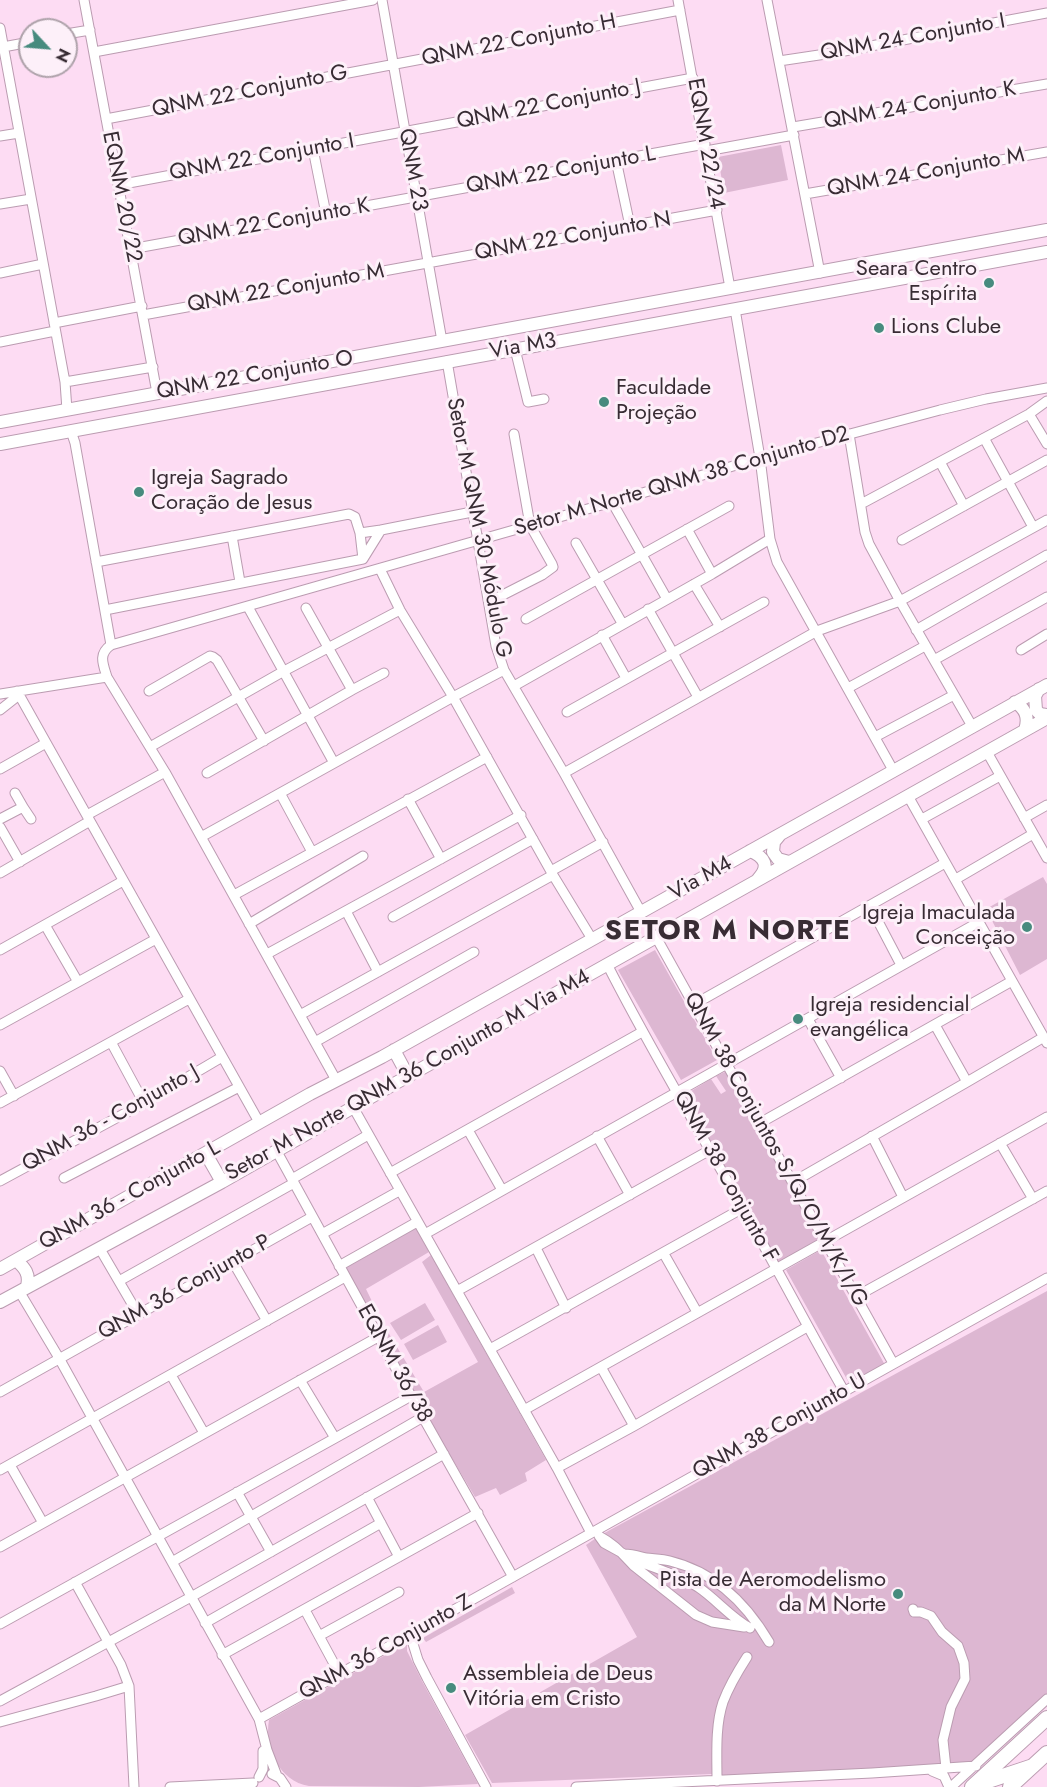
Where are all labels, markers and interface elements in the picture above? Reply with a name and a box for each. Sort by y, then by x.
street label: QNM 22 Conjunto H [420,9,618,73]
street label: QNM 24 Conjunto I [818,9,1008,67]
north arrow [18,18,78,78]
text: N [50,44,76,66]
street label: QNM 22 Conjunto G [150,60,350,124]
street label: QNM 22 Conjunto J [455,74,643,136]
street label: EQNM 22/24 [680,76,730,212]
street label: QNM 24 Conjunto K [822,76,1018,136]
street label: QNM 23 [392,127,432,213]
street label: EQNM 20/22 [95,129,147,265]
street label: QNM 22 Conjunto I [168,129,356,187]
street label: QNM 22 Conjunto L [464,141,658,201]
street label: QNM 24 Conjunto M [825,143,1027,203]
street label: QNM 22 Conjunto K [176,193,372,253]
street label: QNM 22 Conjunto N [473,207,673,267]
place label: Seara Centro Espírita [856,257,977,308]
street label: QNM 22 Conjunto M [186,259,386,319]
marker: Seara Centro Espírita [982,276,996,290]
place label: Lions Clube [891,315,1001,341]
marker: Lions Clube [872,321,886,335]
street label: Via M3 [488,328,558,366]
street label: QNM 22 Conjunto O [155,346,355,406]
place label: Faculdade Projeção [616,376,711,428]
marker: Faculdade Projeção [597,395,611,409]
street label: Setor M QNM 30 Módulo G [440,396,516,660]
street label: Setor M Norte QNM 38 Conjunto D2 [512,421,852,543]
place label: Igreja Sagrado Coração de Jesus [151,466,312,518]
marker: Igreja Sagrado Coração de Jesus [132,485,146,499]
street label: Via M4 [665,851,737,907]
place label: Igreja Imaculada Conceição [862,901,1015,952]
district label: SETOR M NORTE [605,915,851,949]
marker: Igreja Imaculada Conceição [1020,920,1034,934]
street label: Setor M Norte QNM 36 Conjunto M Via M4 [221,964,595,1188]
street label: QNM 38 Conjuntos S/Q/O/M/K/I/G [677,988,873,1312]
place label: Igreja residencial evangélica [810,993,970,1044]
marker: Igreja residencial evangélica [791,1012,805,1026]
street label: QNM 36 - Conjunto J [18,1060,204,1178]
street label: QNM 38 Conjunto F [667,1087,783,1267]
street label: QNM 36 - Conjunto L [35,1135,225,1257]
street label: QNM 36 Conjunto P [94,1230,276,1346]
street label: EQNM 36/38 [351,1300,437,1428]
street label: QNM 38 Conjunto U [689,1368,871,1486]
place label: Pista de Aeromodelismo da M Norte [659,1568,886,1620]
marker: Pista de Aeromodelismo da M Norte [891,1587,905,1601]
street label: QNM 36 Conjunto Z [295,1590,477,1706]
place label: Assembleia de Deus Vitória em Cristo [463,1662,653,1714]
marker: Assembleia de Deus Vitória em Cristo [444,1681,458,1695]

